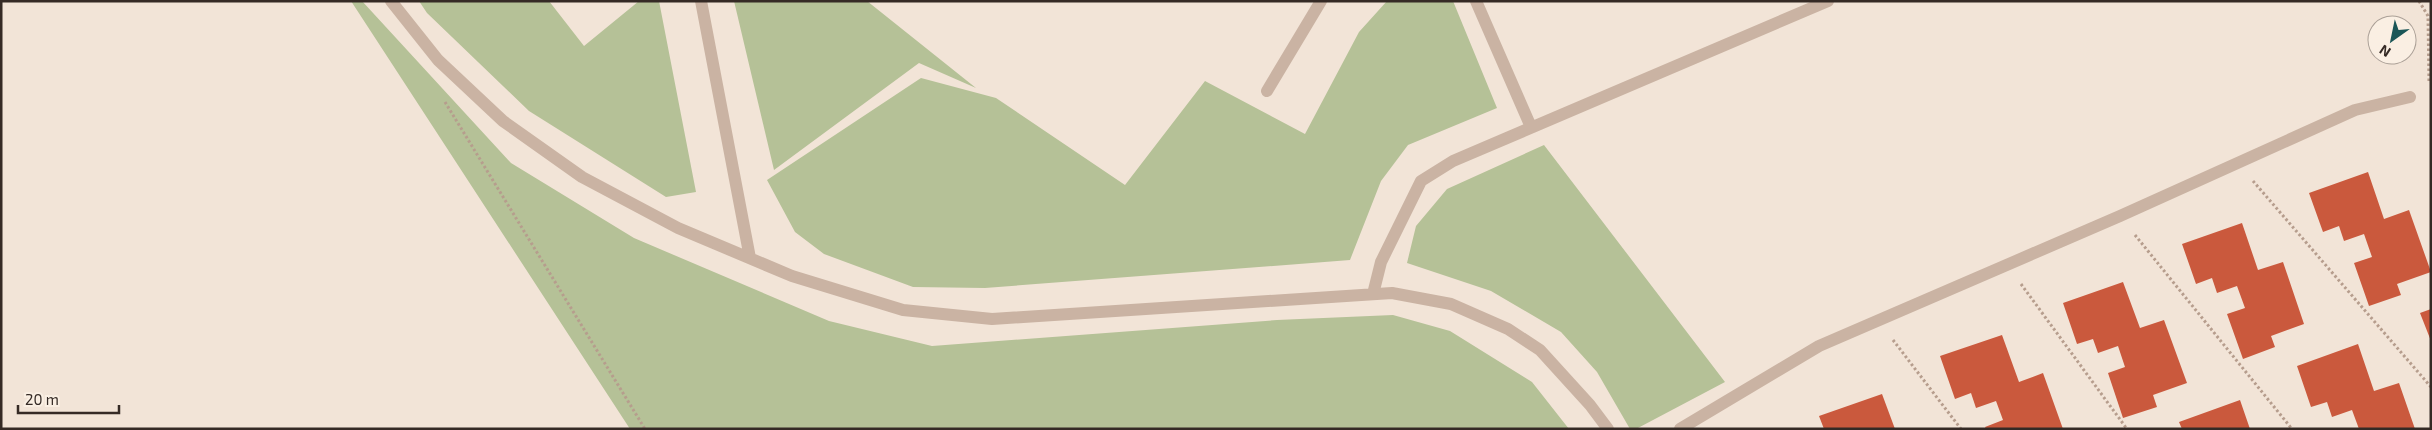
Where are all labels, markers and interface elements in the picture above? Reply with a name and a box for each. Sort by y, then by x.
north arrow [2367,15,2417,65]
text: N [2376,41,2394,61]
scale bar [18,382,119,414]
text: 20 m [25,390,59,408]

